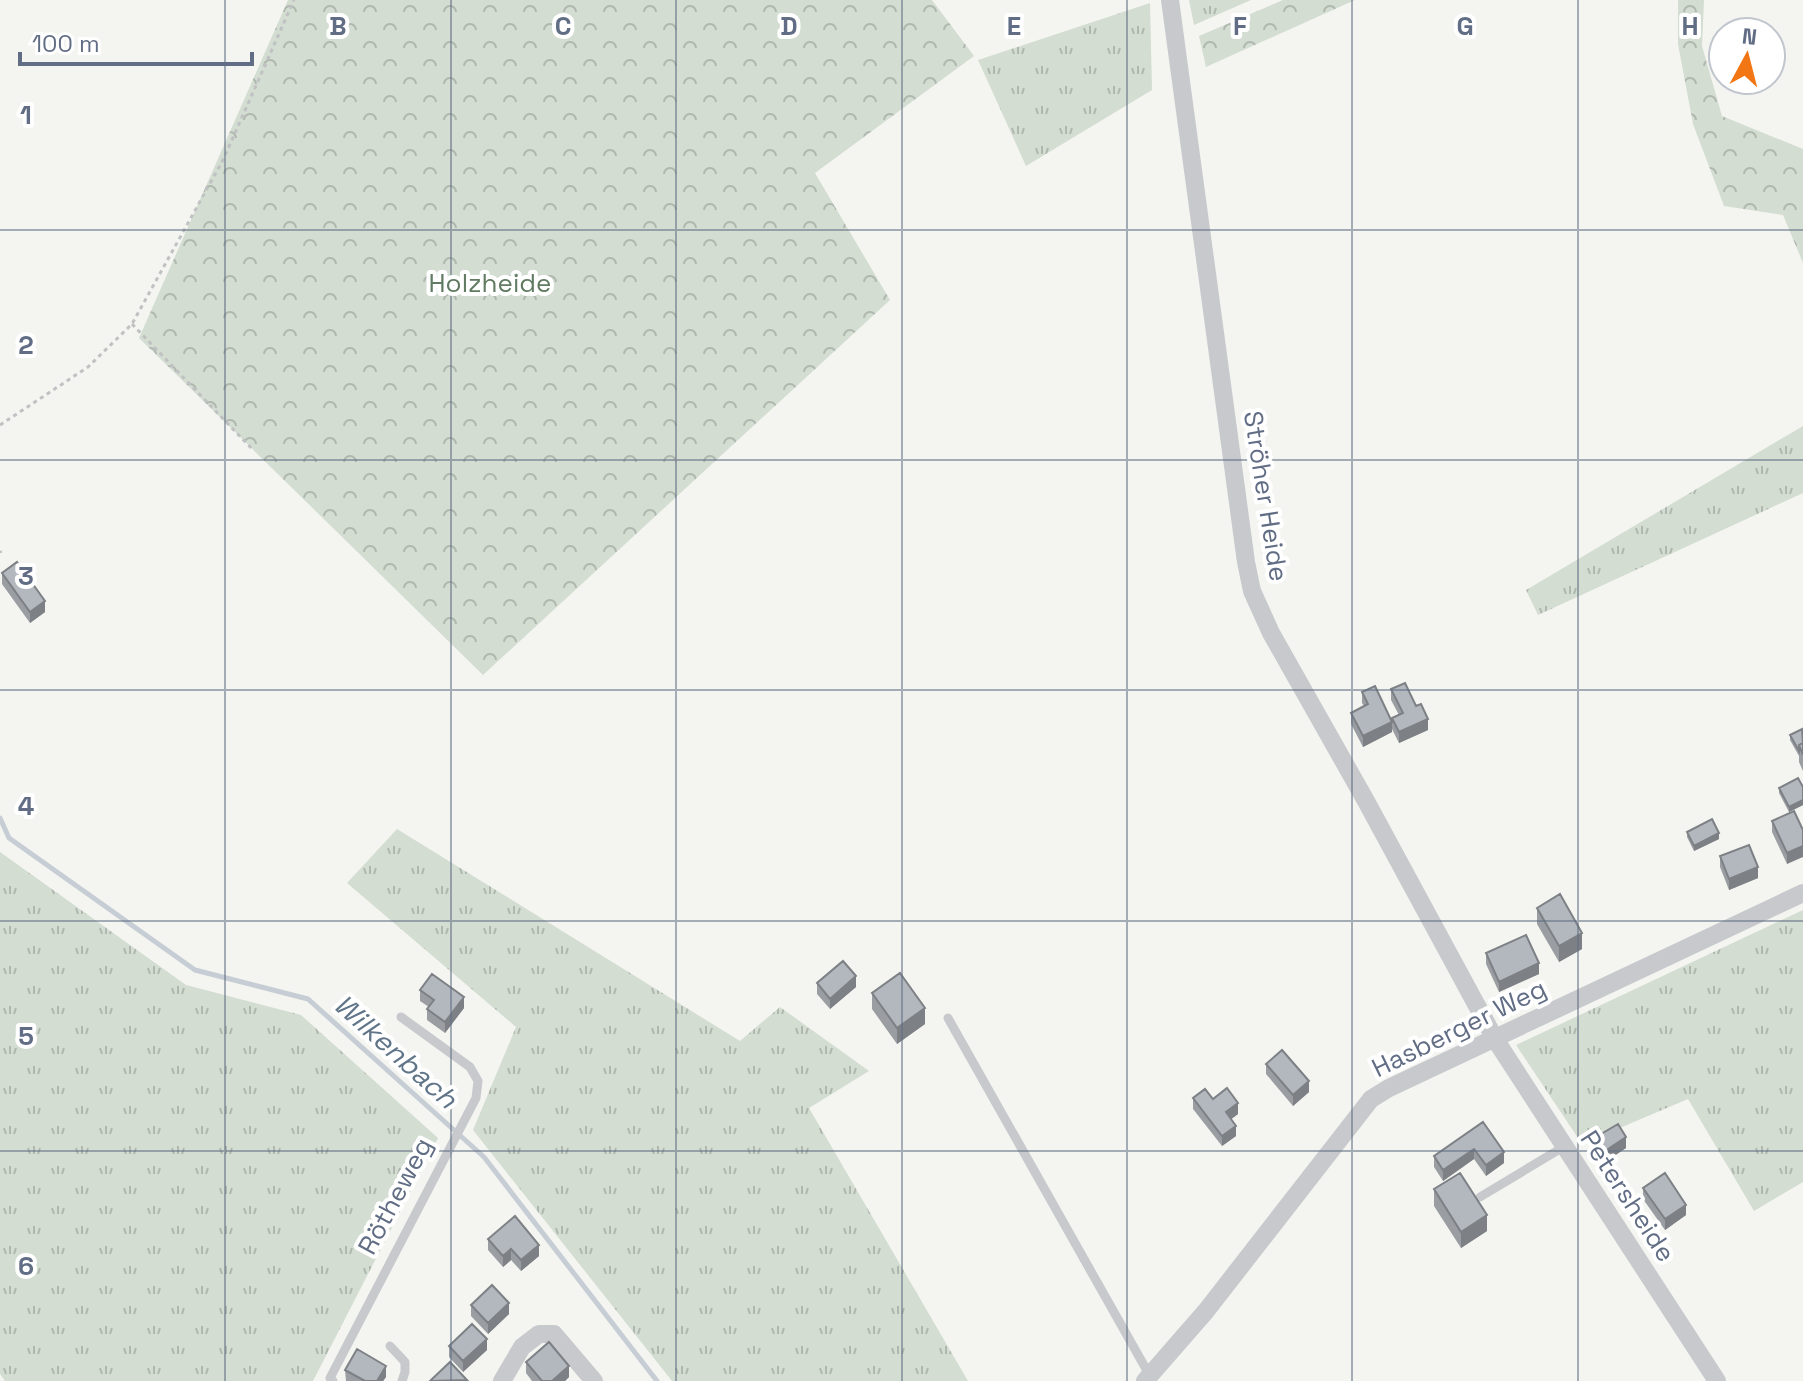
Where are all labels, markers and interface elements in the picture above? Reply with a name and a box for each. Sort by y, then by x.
text: B [329,9,347,43]
text: C [555,9,571,43]
text: D [780,9,798,43]
text: E [1007,9,1021,43]
text: F [1233,9,1247,43]
text: G [1456,9,1474,43]
text: H [1681,9,1699,43]
scale bar [20,16,252,66]
north arrow [1707,16,1787,96]
text: N [1740,21,1758,51]
text: 100 m [32,28,100,59]
text: 1 [20,98,32,132]
park label: Holzheide [429,266,551,300]
text: 2 [18,328,34,362]
street label: Ströher Heide [1236,408,1296,584]
text: 3 [18,559,34,593]
text: 4 [18,789,34,823]
street label: Hasberger Weg [1366,971,1552,1085]
water label: Wilkenbach [327,986,466,1116]
text: 5 [18,1019,34,1053]
street label: Petersheide [1573,1124,1683,1268]
street label: Rötheweg [350,1132,440,1260]
text: 6 [18,1249,34,1283]

